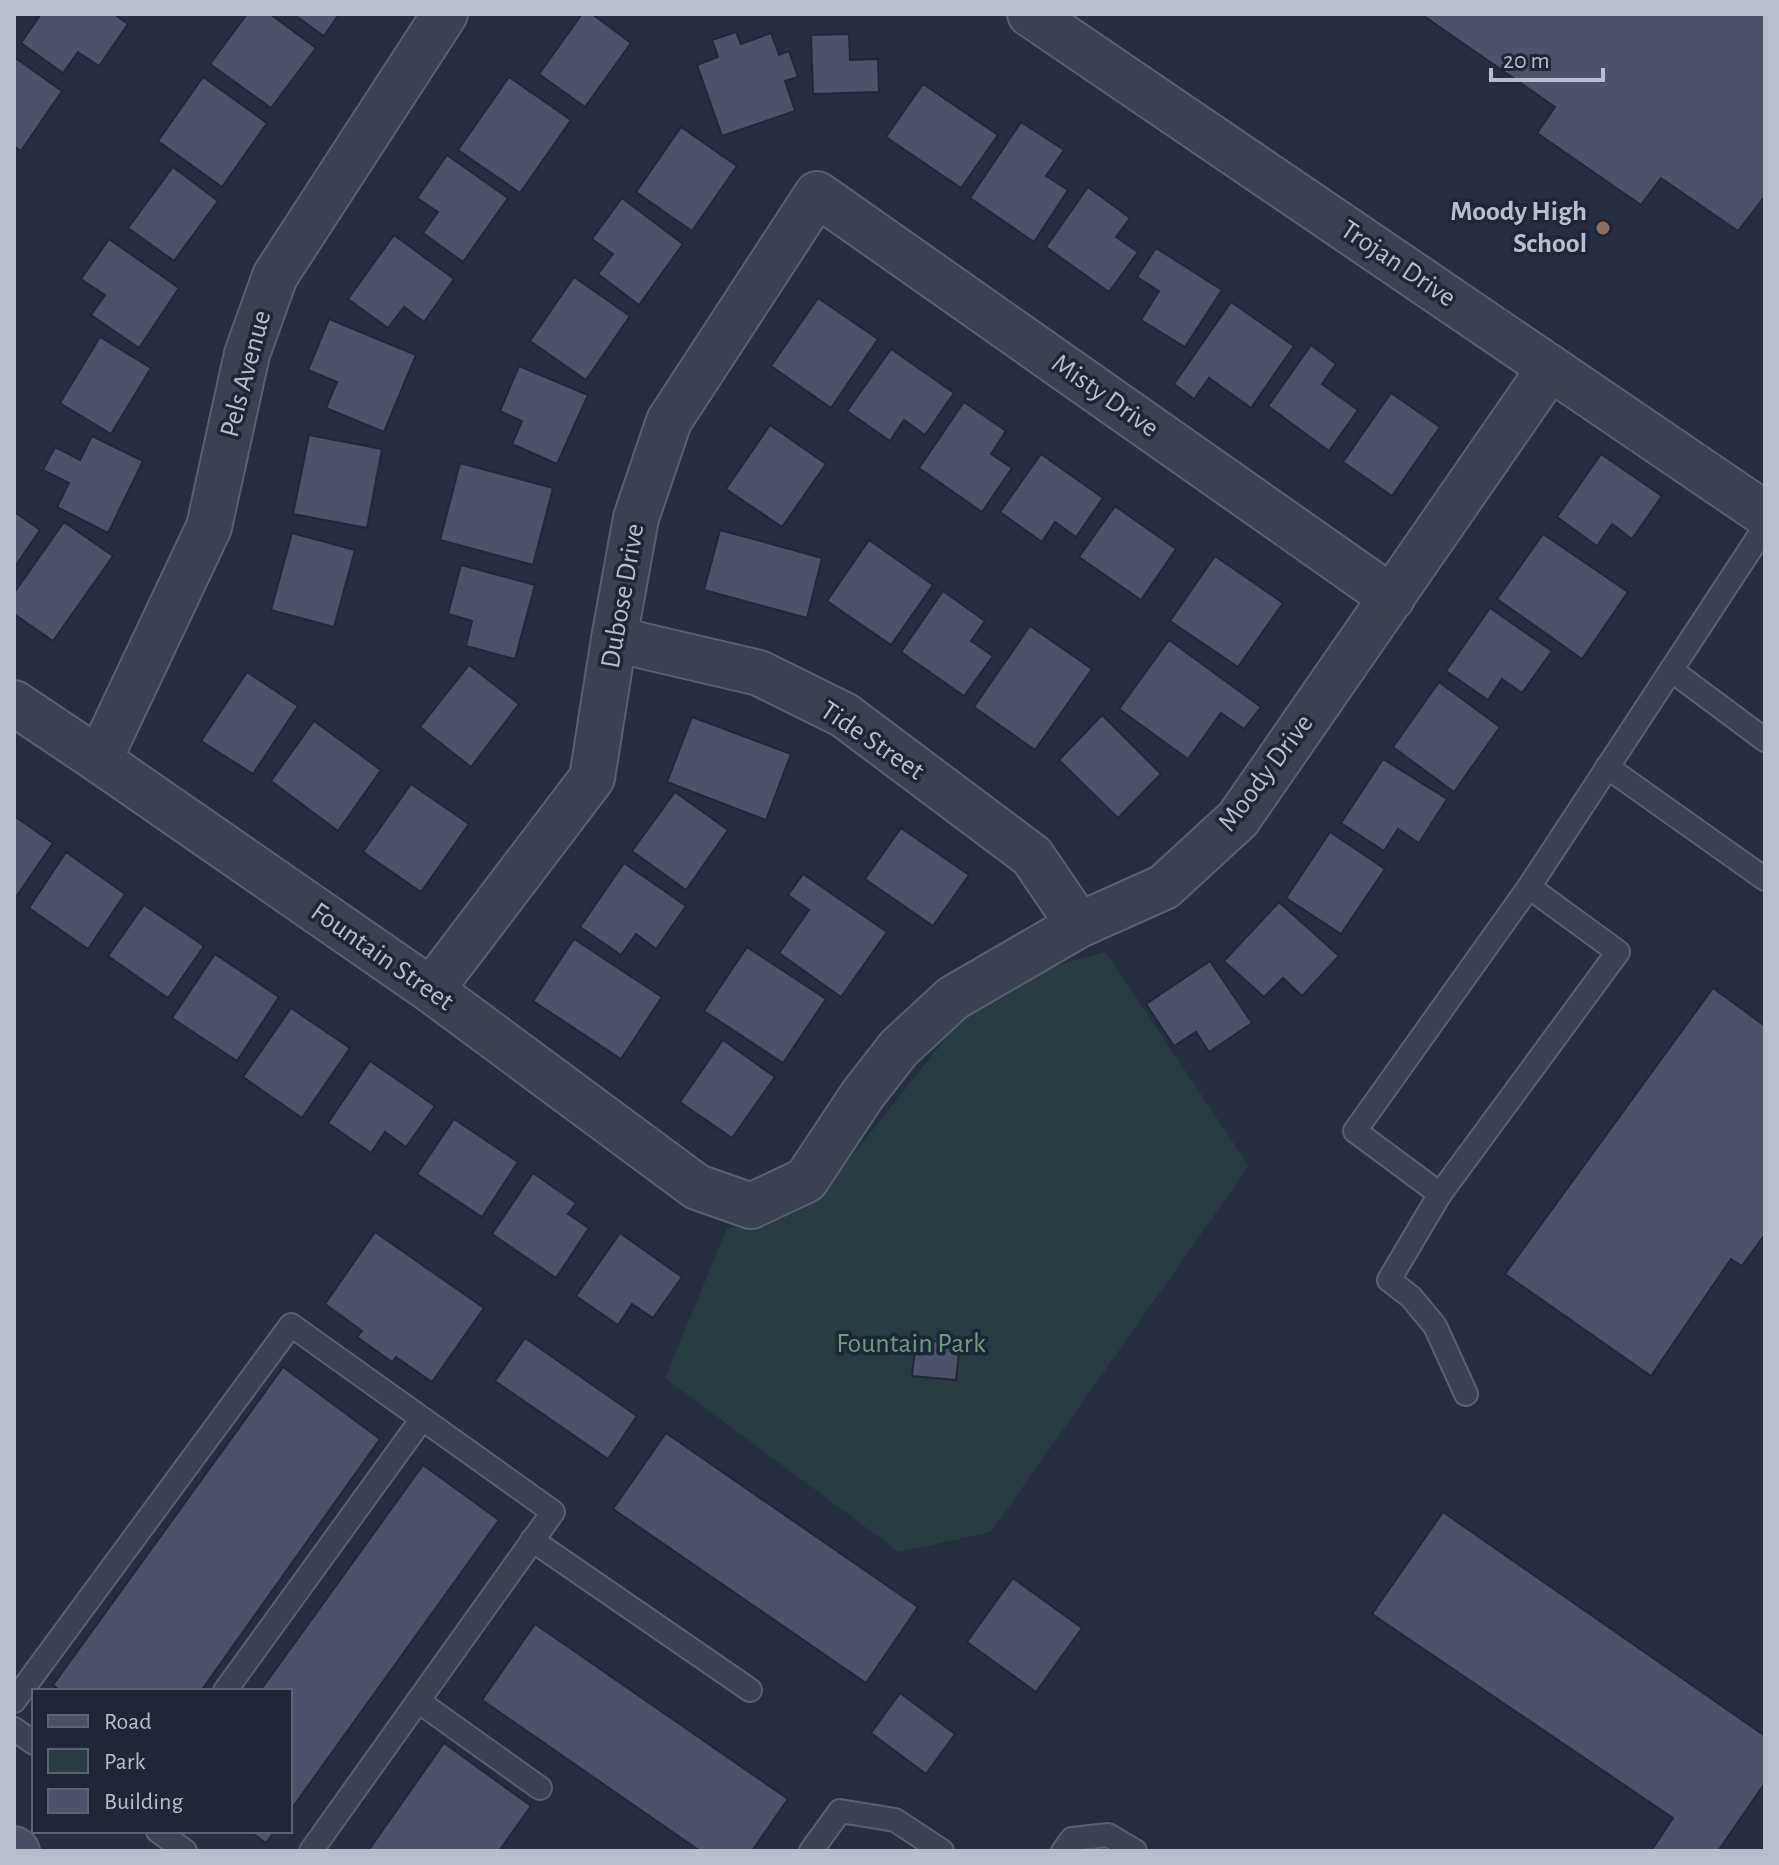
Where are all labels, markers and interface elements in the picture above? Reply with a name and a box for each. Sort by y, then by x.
scale bar [1491,32,1603,82]
text: 20 m [1503,49,1550,73]
place label: Moody High School [1450,198,1587,258]
street label: Trojan Drive [1335,215,1461,313]
marker: Moody High School [1594,219,1612,237]
street label: Pels Avenue [216,308,276,440]
street label: Misty Drive [1047,349,1163,443]
street label: Dubose Drive [596,521,650,671]
street label: Tide Street [815,696,929,786]
street label: Moody Drive [1213,709,1319,837]
street label: Fountain Street [306,898,458,1016]
park label: Fountain Park [836,1330,986,1358]
legend [32,1689,292,1833]
text: Road [104,1710,152,1734]
text: Park [104,1750,145,1774]
text: Building [104,1790,183,1814]

